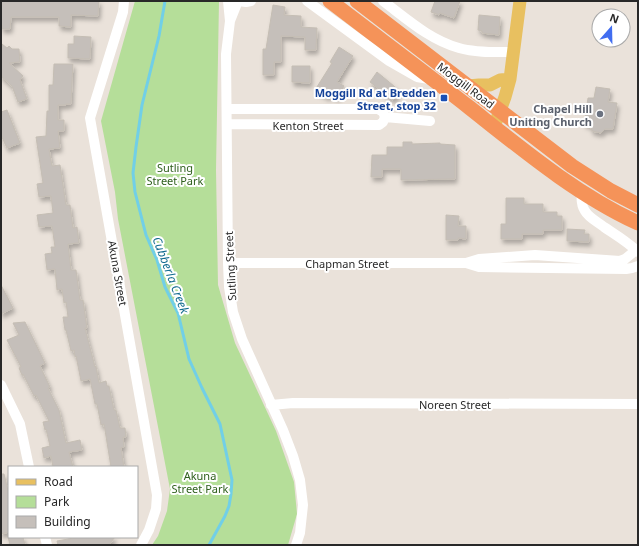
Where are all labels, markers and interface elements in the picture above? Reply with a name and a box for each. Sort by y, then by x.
north arrow [591,8,631,48]
text: N [608,10,621,27]
street label: Moggill Road [434,59,498,111]
place label: Moggill Rd at Bredden Street, stop 32 [315,85,436,113]
marker: Moggill Rd at Bredden Street, stop 32 [439,93,449,103]
place label: Chapel Hill Uniting Church [509,101,592,129]
marker: Chapel Hill Uniting Church [595,109,605,119]
street label: Kenton Street [273,118,343,133]
park label: Sutling Street Park [147,160,204,188]
street label: Sutling Street [221,231,239,301]
water label: Cubberla Creek [149,234,194,317]
street label: Akuna Street [105,239,131,307]
street label: Chapman Street [305,256,389,271]
street label: Noreen Street [419,397,491,412]
legend [8,466,138,538]
park label: Akuna Street Park [172,468,229,496]
text: Road [44,473,73,490]
text: Park [44,493,70,510]
text: Building [44,513,91,530]

